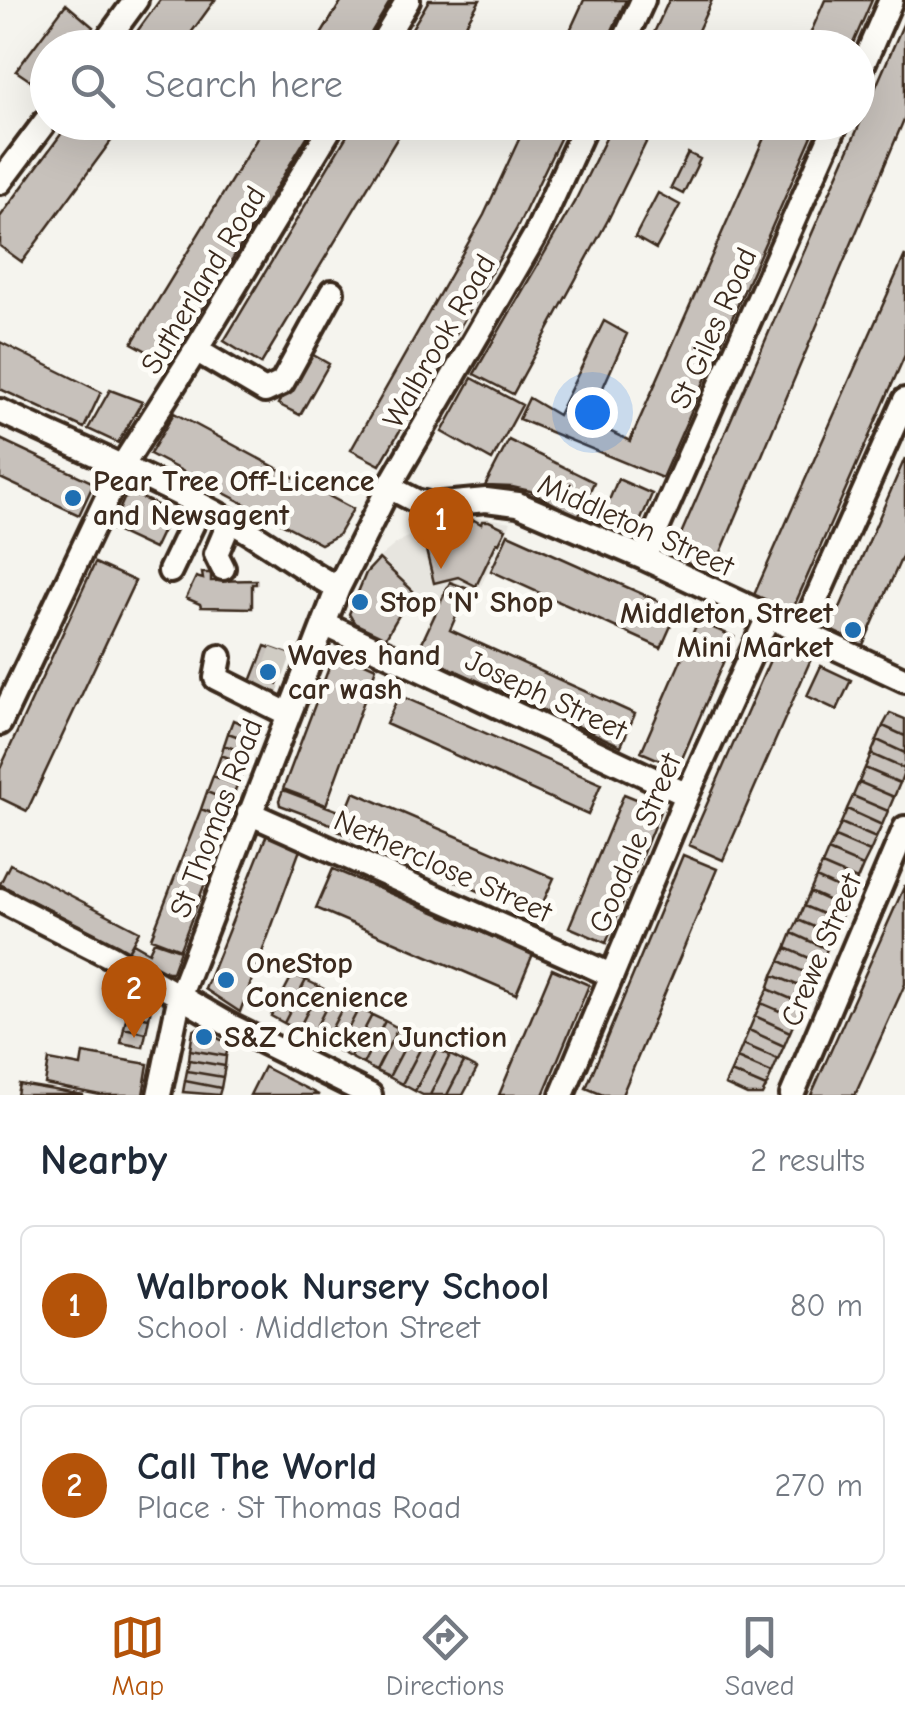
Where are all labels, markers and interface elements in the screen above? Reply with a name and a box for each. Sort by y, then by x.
search box [30,30,875,140]
icon: search [65,58,120,113]
text: Search here [145,63,343,107]
street label: Sutherland Road [134,180,273,380]
street label: St Giles Road [662,242,764,414]
street label: Walbrook Road [376,248,503,434]
your location [567,387,618,438]
place label: Pear Tree Off-Licence and Newsagent [93,464,375,533]
street label: Middleton Street [532,467,740,585]
pin: 1 [408,486,474,569]
marker: Pear Tree Off-Licence and Newsagent [62,487,84,509]
place label: Stop 'N' Shop [380,585,553,620]
marker: Stop 'N' Shop [349,591,371,613]
place label: Middleton Street Mini Market [620,596,834,665]
marker: Middleton Street Mini Market [842,619,864,641]
place label: Waves hand car wash [288,638,441,707]
street label: Joseph Street [460,643,633,749]
marker: Waves hand car wash [257,661,279,683]
street label: St Thomas Road [162,714,270,923]
street label: Goodale Street [582,747,690,938]
street label: Netherclose Street [328,803,558,931]
street label: Crewe Street [774,867,870,1032]
place label: OneStop Concenience [246,946,408,1015]
pin: 2 [102,956,166,1038]
marker: OneStop Concenience [215,969,237,991]
place label: S&Z Chicken Junction [224,1020,507,1055]
marker: S&Z Chicken Junction [193,1026,215,1048]
text: Nearby [40,1136,167,1185]
text: 2 results [750,1142,865,1179]
text: Walbrook Nursery School [137,1265,549,1309]
text: 1 [68,1287,81,1324]
text: 80 m [790,1287,863,1324]
text: School · Middleton Street [137,1309,480,1346]
text: Call The World [137,1445,377,1489]
text: 2 [67,1467,82,1504]
text: 270 m [775,1467,863,1504]
text: Place · St Thomas Road [137,1489,461,1526]
tab: Map [110,1610,165,1702]
tab: Directions [386,1610,504,1702]
tab: Saved [725,1610,795,1702]

